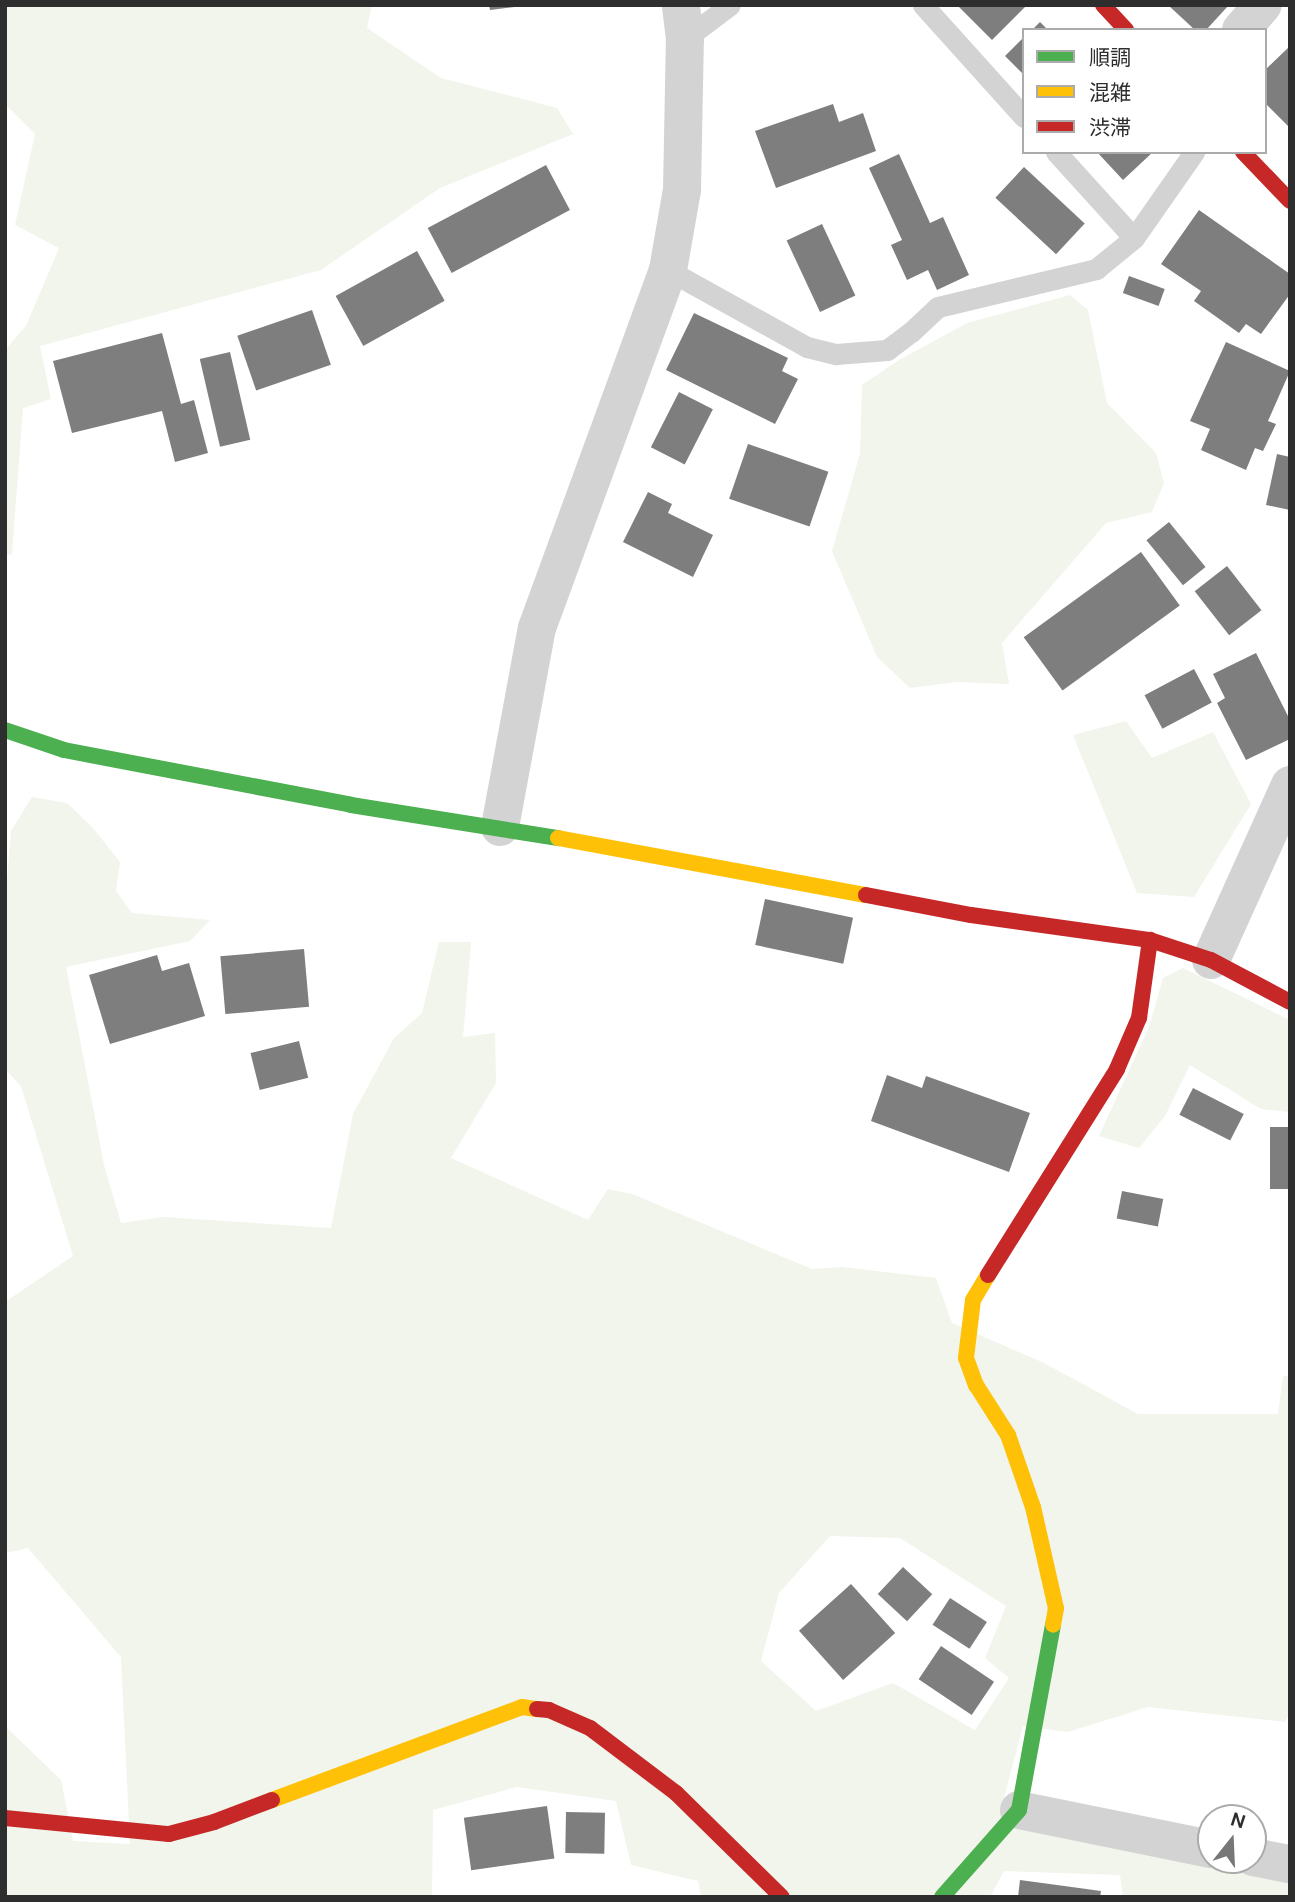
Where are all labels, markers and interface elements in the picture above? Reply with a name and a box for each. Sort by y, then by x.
legend [1022,28,1267,154]
text: 順調 [1089,44,1131,72]
text: 混雑 [1089,79,1131,107]
text: 渋滞 [1089,114,1131,142]
north arrow [1197,1804,1267,1874]
text: N [1228,1806,1248,1834]

